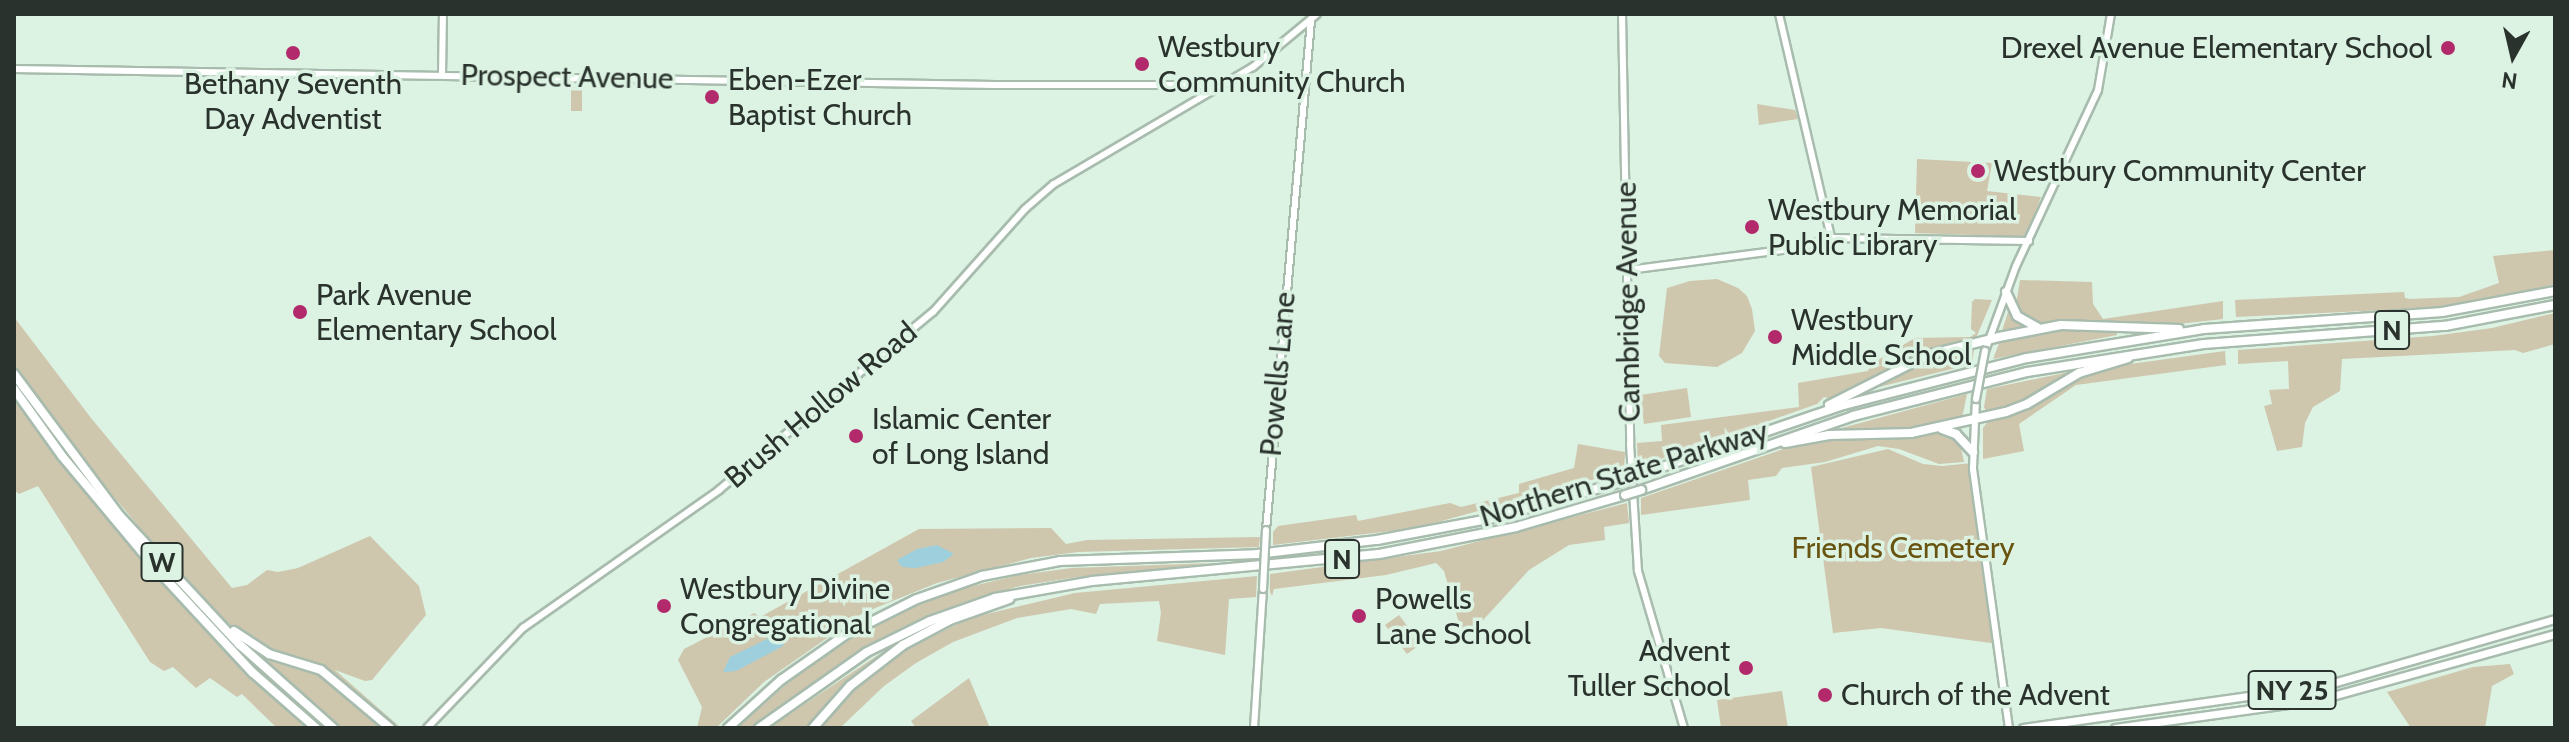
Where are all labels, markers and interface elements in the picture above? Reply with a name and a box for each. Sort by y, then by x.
north arrow [2473,16,2553,96]
place label: Westbury Community Church [1158,29,1405,100]
place label: Drexel Avenue Elementary School [2001,30,2432,66]
marker: Drexel Avenue Elementary School [2439,39,2457,57]
marker: Bethany Seventh Day Adventist [284,44,302,62]
marker: Westbury Community Church [1133,55,1151,73]
street label: Prospect Avenue [460,57,674,97]
place label: Eben-Ezer Baptist Church [728,62,912,132]
place label: Bethany Seventh Day Adventist [184,66,402,136]
text: N [2500,66,2519,95]
marker: Eben-Ezer Baptist Church [703,88,721,106]
place label: Westbury Community Center [1994,153,2366,189]
marker: Westbury Community Center [1969,162,1987,180]
street label: Cambridge Avenue [1608,181,1648,423]
place label: Westbury Memorial Public Library [1768,192,2016,262]
marker: Westbury Memorial Public Library [1743,218,1761,236]
place label: Park Avenue Elementary School [316,277,556,348]
street label: Powells Lane [1253,290,1303,458]
place label: Westbury Middle School [1791,302,1971,372]
marker: Park Avenue Elementary School [291,303,309,321]
road number: N [2374,306,2410,354]
street label: Brush Hollow Road [718,314,924,496]
marker: Westbury Middle School [1766,328,1784,346]
place label: Islamic Center of Long Island [872,401,1051,472]
street label: Northern State Parkway [1476,413,1772,535]
marker: Islamic Center of Long Island [847,427,865,445]
park label: Friends Cemetery [1791,530,2015,566]
road number: N [1324,535,1360,583]
road number: W [140,538,184,586]
place label: Westbury Divine Congregational [680,571,890,642]
place label: Powells Lane School [1375,581,1531,652]
marker: Westbury Divine Congregational [655,597,673,615]
marker: Powells Lane School [1350,607,1368,625]
place label: Advent Tuller School [1568,633,1730,704]
marker: Advent Tuller School [1737,659,1755,677]
road number: NY 25 [2246,666,2338,714]
place label: Church of the Advent [1841,677,2110,713]
marker: Church of the Advent [1816,686,1834,704]

